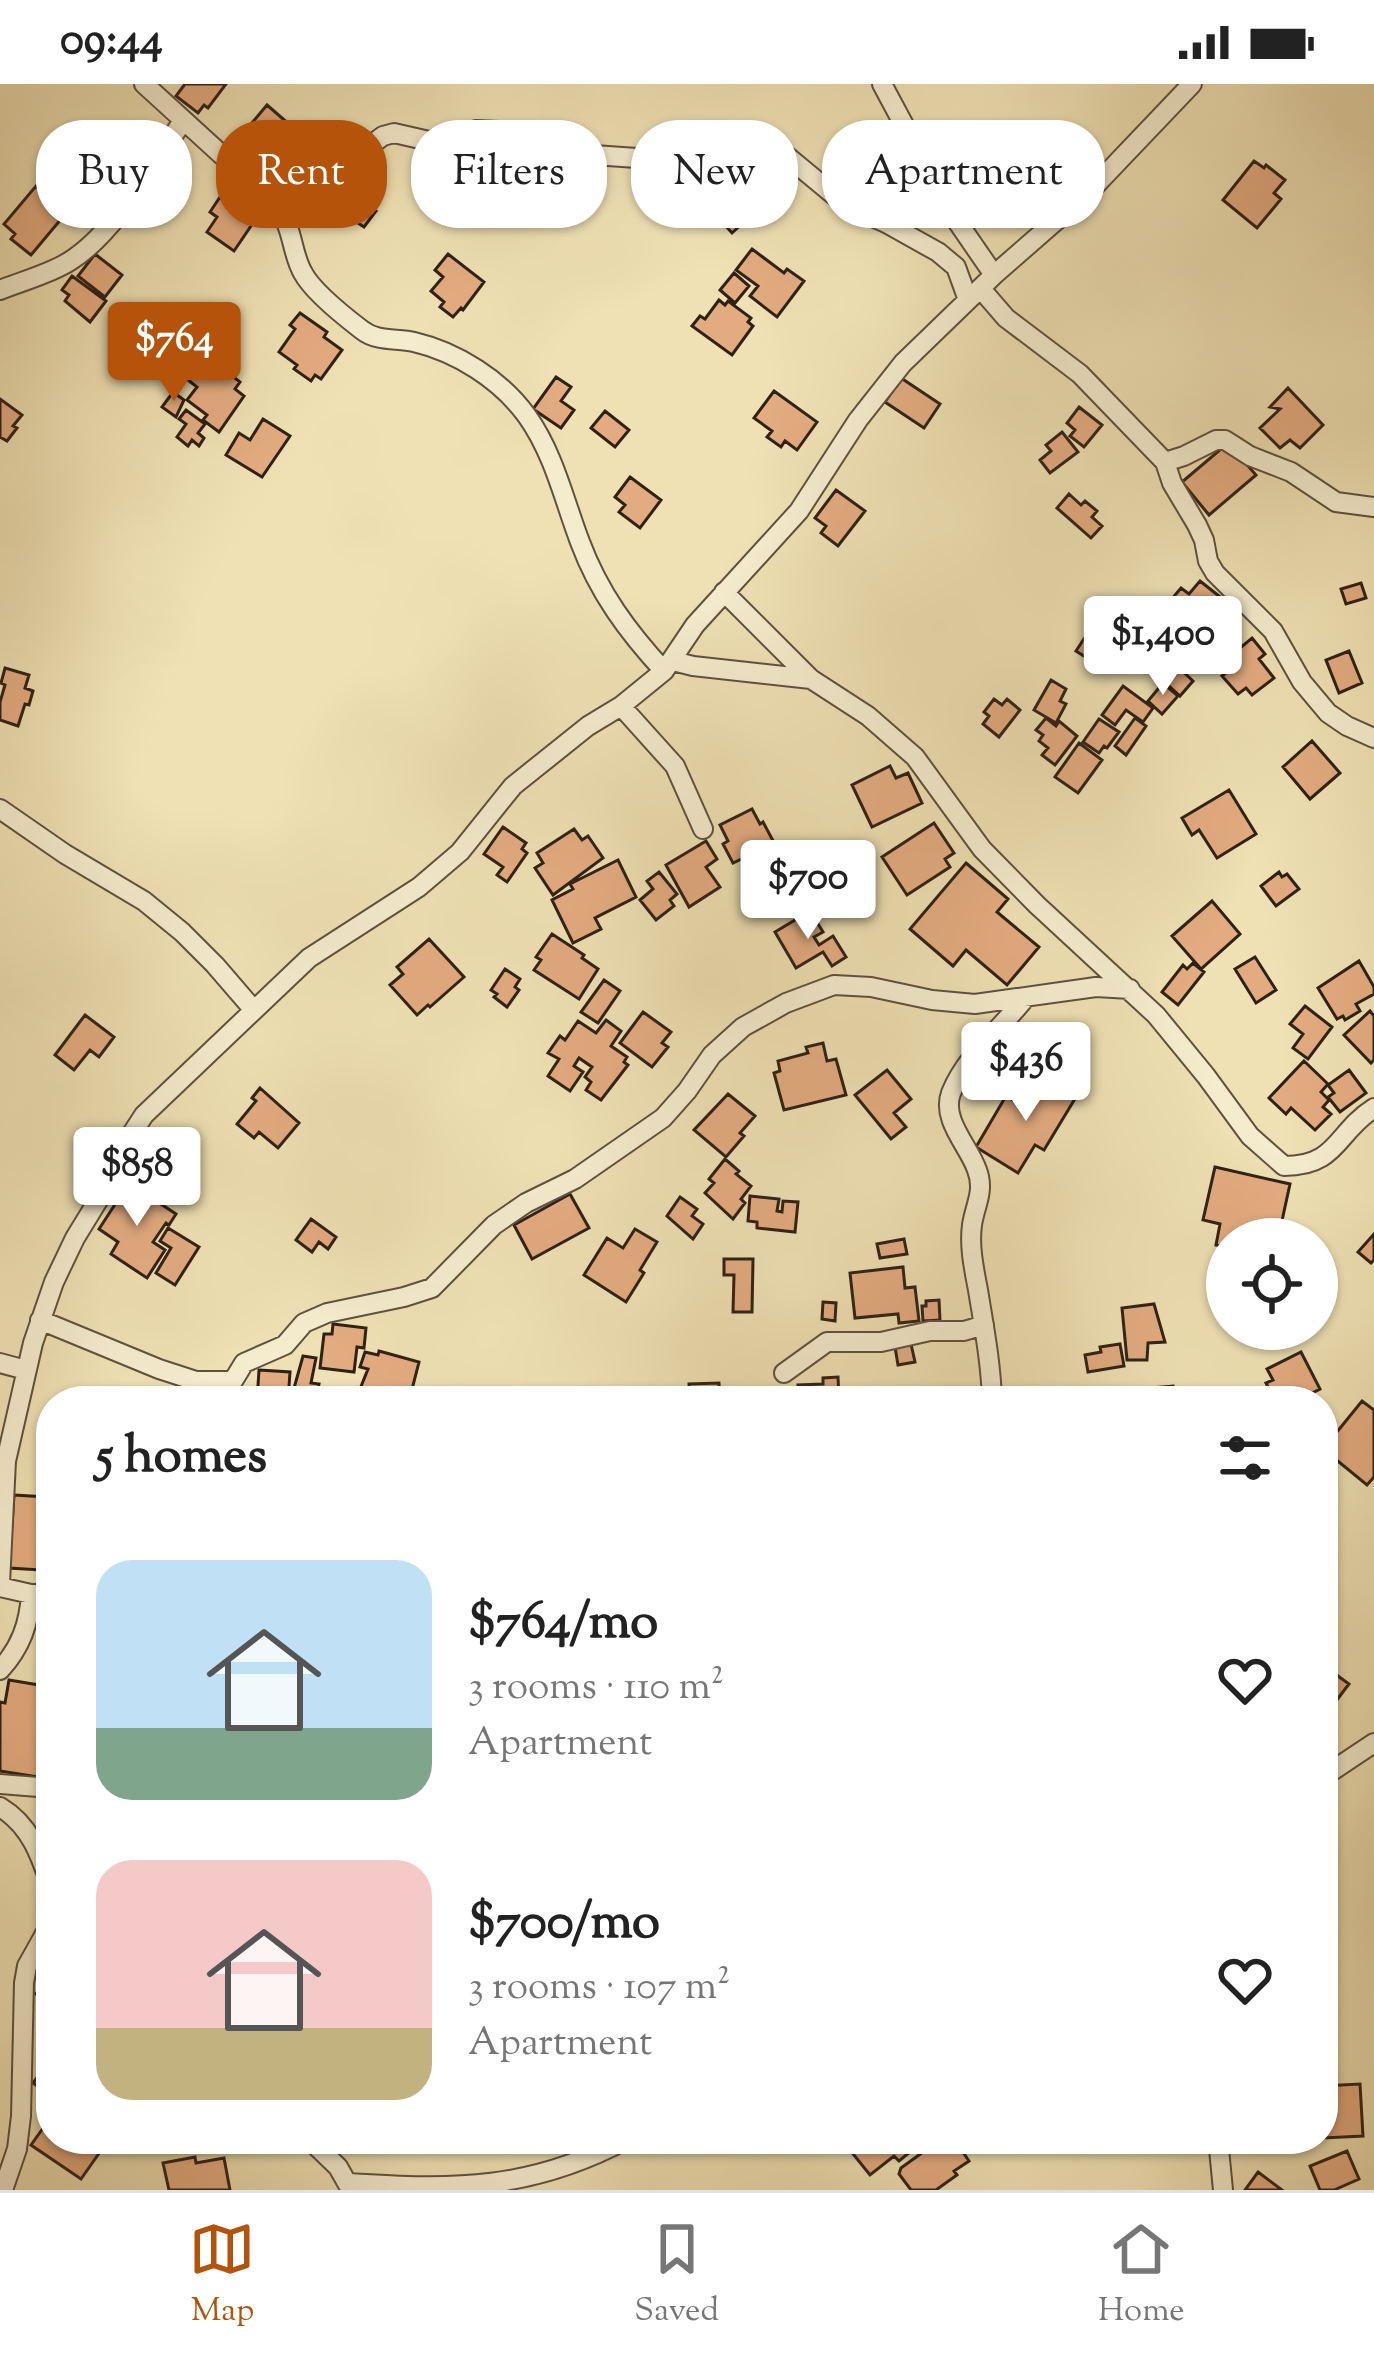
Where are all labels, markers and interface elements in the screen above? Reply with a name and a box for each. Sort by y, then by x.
text: 09:44 [60,10,163,75]
chip: Buy [36,120,192,228]
chip: Rent [216,120,387,228]
chip: Filters [411,120,607,228]
chip: New [631,120,798,228]
chip: Apartment [822,120,1105,228]
pin: $764 [103,302,245,404]
text: $764 [135,313,213,369]
pin: $1,400 [1065,596,1261,698]
text: $1,400 [1111,607,1215,663]
pin: $700 [737,840,879,942]
text: $700 [768,851,848,907]
pin: $436 [955,1022,1097,1124]
text: $436 [988,1033,1064,1089]
pin: $858 [66,1127,208,1229]
text: $858 [100,1138,174,1194]
map controls [1206,1218,1338,1350]
button: locate [1206,1218,1338,1350]
text: 5 homes [96,1422,267,1495]
icon: filters [1212,1425,1278,1491]
text: $764/mo [468,1588,658,1661]
icon: home [192,1608,336,1752]
icon: heart [1212,1647,1278,1713]
text: 3 rooms · 110 m² [468,1661,724,1717]
text: Apartment [468,1717,652,1773]
text: $700/mo [468,1888,660,1961]
icon: home [192,1908,336,2052]
icon: heart [1212,1947,1278,2013]
text: 3 rooms · 107 m² [468,1961,730,2017]
text: Apartment [468,2017,652,2073]
tab: Map [189,2216,255,2336]
tab: Saved [634,2216,719,2336]
tab: Home [1098,2216,1185,2336]

